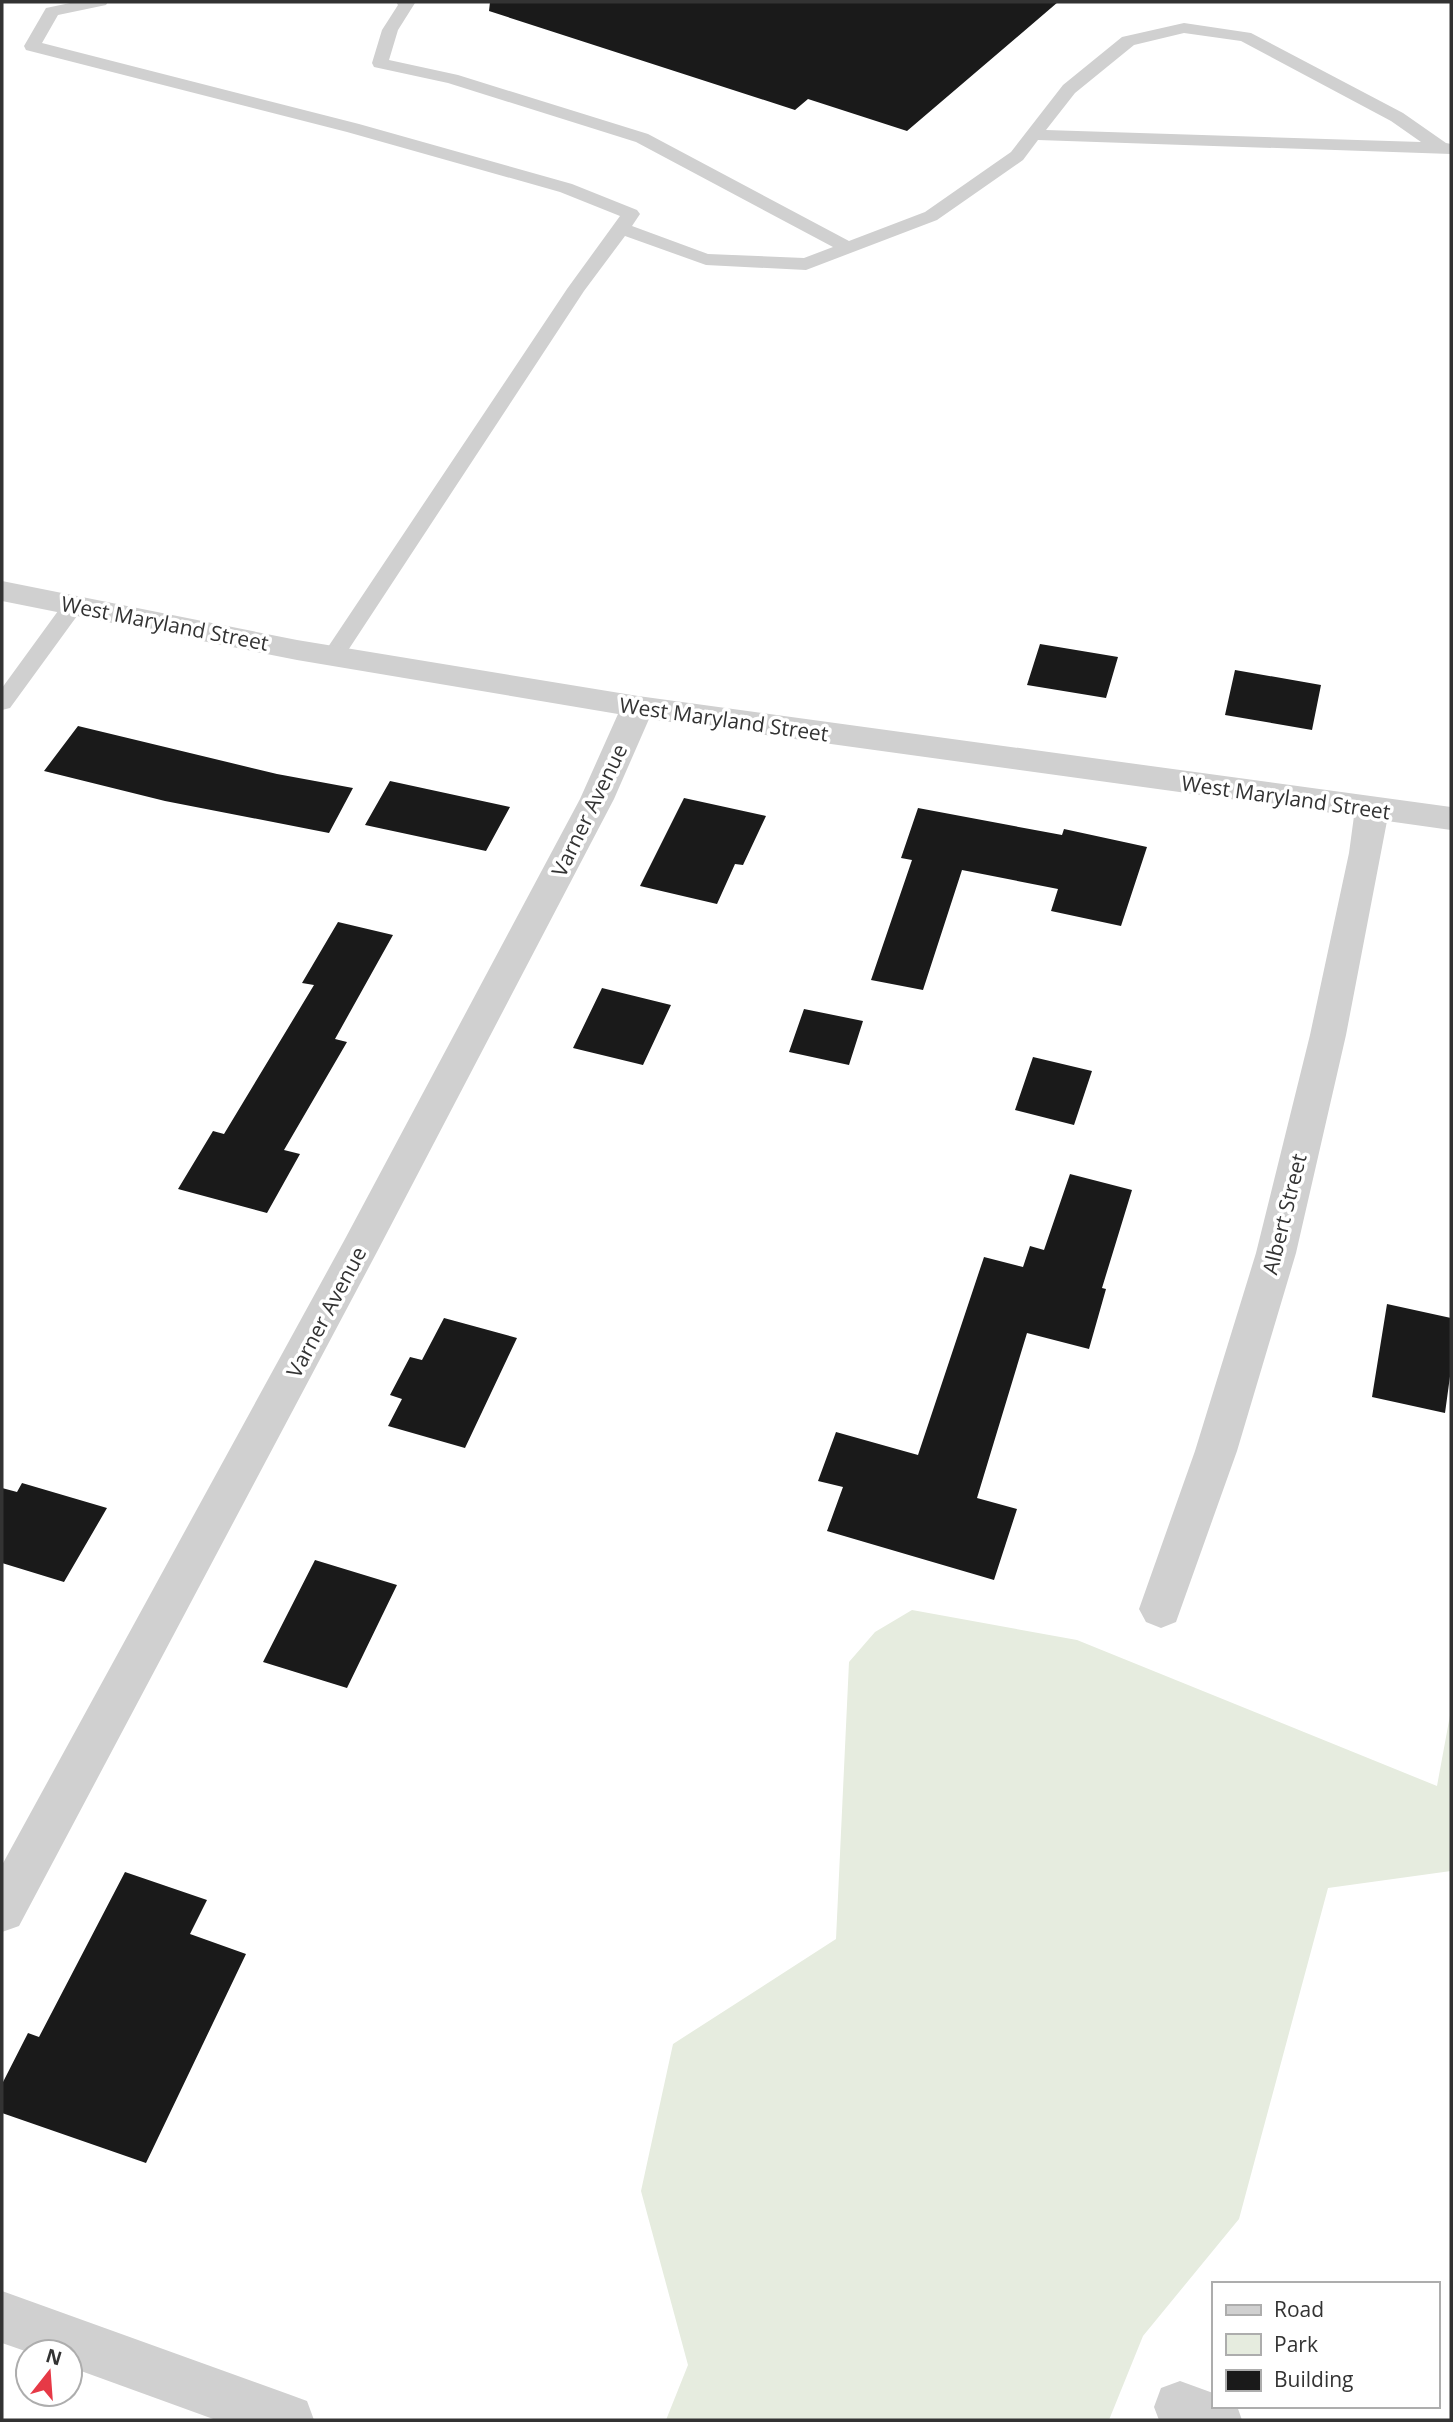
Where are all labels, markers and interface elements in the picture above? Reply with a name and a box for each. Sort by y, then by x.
street label: West Maryland Street [59,589,271,657]
street label: West Maryland Street [618,690,830,748]
street label: Varner Avenue [545,739,633,881]
street label: West Maryland Street [1180,768,1392,826]
street label: Albert Street [1255,1151,1313,1277]
street label: Varner Avenue [280,1242,372,1382]
legend [1212,2282,1439,2408]
text: Road [1274,2295,1324,2323]
text: Park [1274,2330,1318,2358]
north arrow [14,2338,84,2408]
text: N [43,2342,65,2371]
text: Building [1274,2365,1353,2393]

